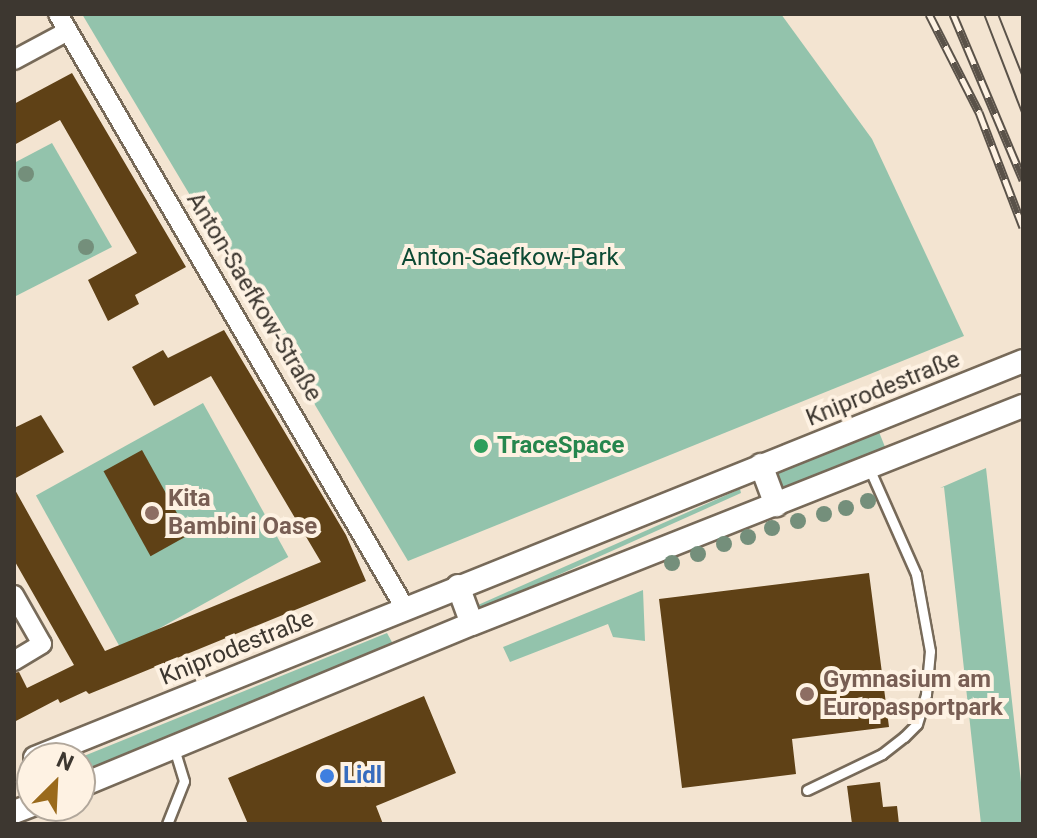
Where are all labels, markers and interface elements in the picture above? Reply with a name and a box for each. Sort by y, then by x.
street label: Anton-Saefkow-Straße [180,187,328,407]
park label: Anton-Saefkow-Park [401,244,619,272]
street label: Kniprodestraße [802,345,964,433]
place label: TraceSpace [497,432,624,460]
marker: TraceSpace [472,437,490,455]
place label: Kita Bambini Oase [168,485,317,541]
marker: Kita Bambini Oase [143,504,161,522]
street label: Kniprodestraße [156,604,318,692]
place label: Gymnasium am Europasportpark [823,666,1003,722]
marker: Gymnasium am Europasportpark [798,685,816,703]
north arrow [16,742,96,822]
text: N [53,747,77,776]
place label: Lidl [343,762,382,790]
marker: Lidl [318,767,336,785]

